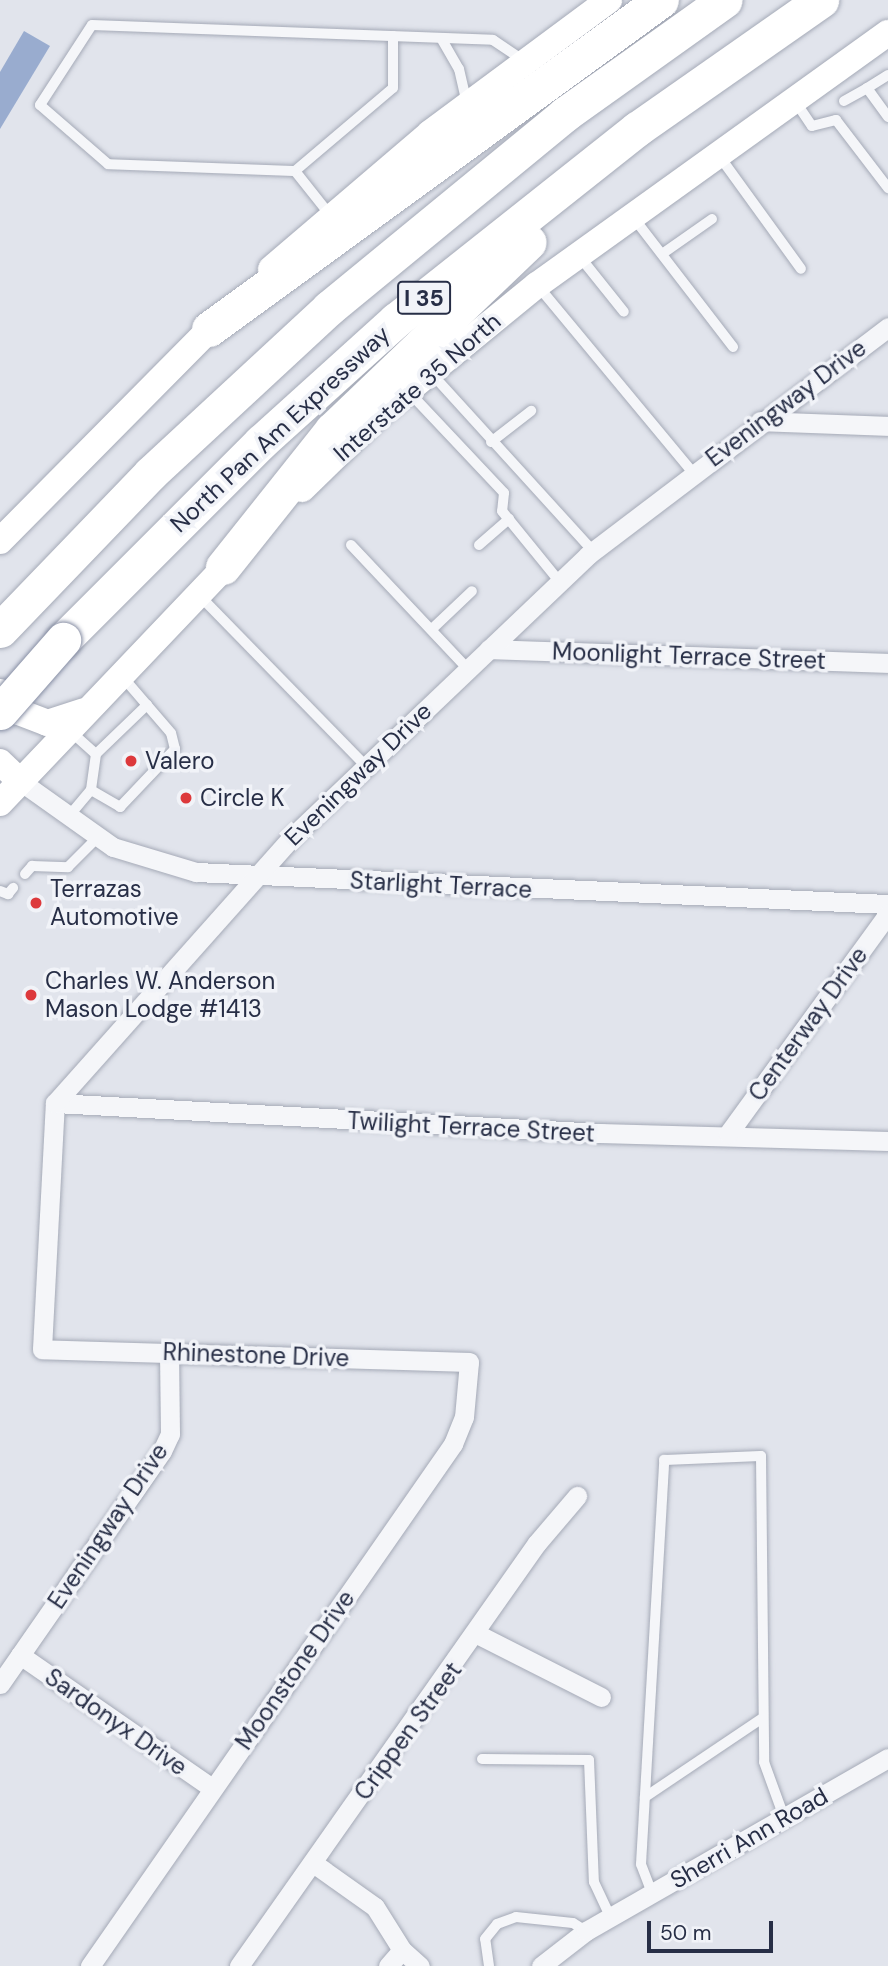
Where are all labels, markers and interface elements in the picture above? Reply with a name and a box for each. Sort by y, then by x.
road number: I 35 [396,278,452,318]
street label: Interstate 35 North [328,307,506,467]
street label: North Pan Am Expressway [164,320,396,538]
street label: Eveningway Drive [700,333,872,473]
street label: Moonlight Terrace Street [552,637,826,675]
street label: Eveningway Drive [279,697,437,851]
place label: Valero [145,747,214,775]
marker: Valero [123,753,139,769]
place label: Circle K [200,784,285,812]
marker: Circle K [178,790,194,806]
street label: Starlight Terrace [349,866,533,904]
place label: Terrazas Automotive [50,875,179,931]
marker: Terrazas Automotive [28,895,44,911]
street label: Centerway Drive [742,941,874,1107]
place label: Charles W. Anderson Mason Lodge #1413 [45,967,275,1023]
marker: Charles W. Anderson Mason Lodge #1413 [23,987,39,1003]
street label: Twilight Terrace Street [346,1106,596,1148]
street label: Rhinestone Drive [162,1337,350,1373]
street label: Eveningway Drive [42,1438,174,1614]
street label: Moonstone Drive [229,1585,361,1755]
street label: Crippen Street [348,1656,468,1806]
street label: Sardonyx Drive [40,1662,192,1782]
street label: Sherri Ann Road [665,1781,833,1895]
scale bar [650,1906,776,1950]
text: 50 m [660,1919,711,1947]

